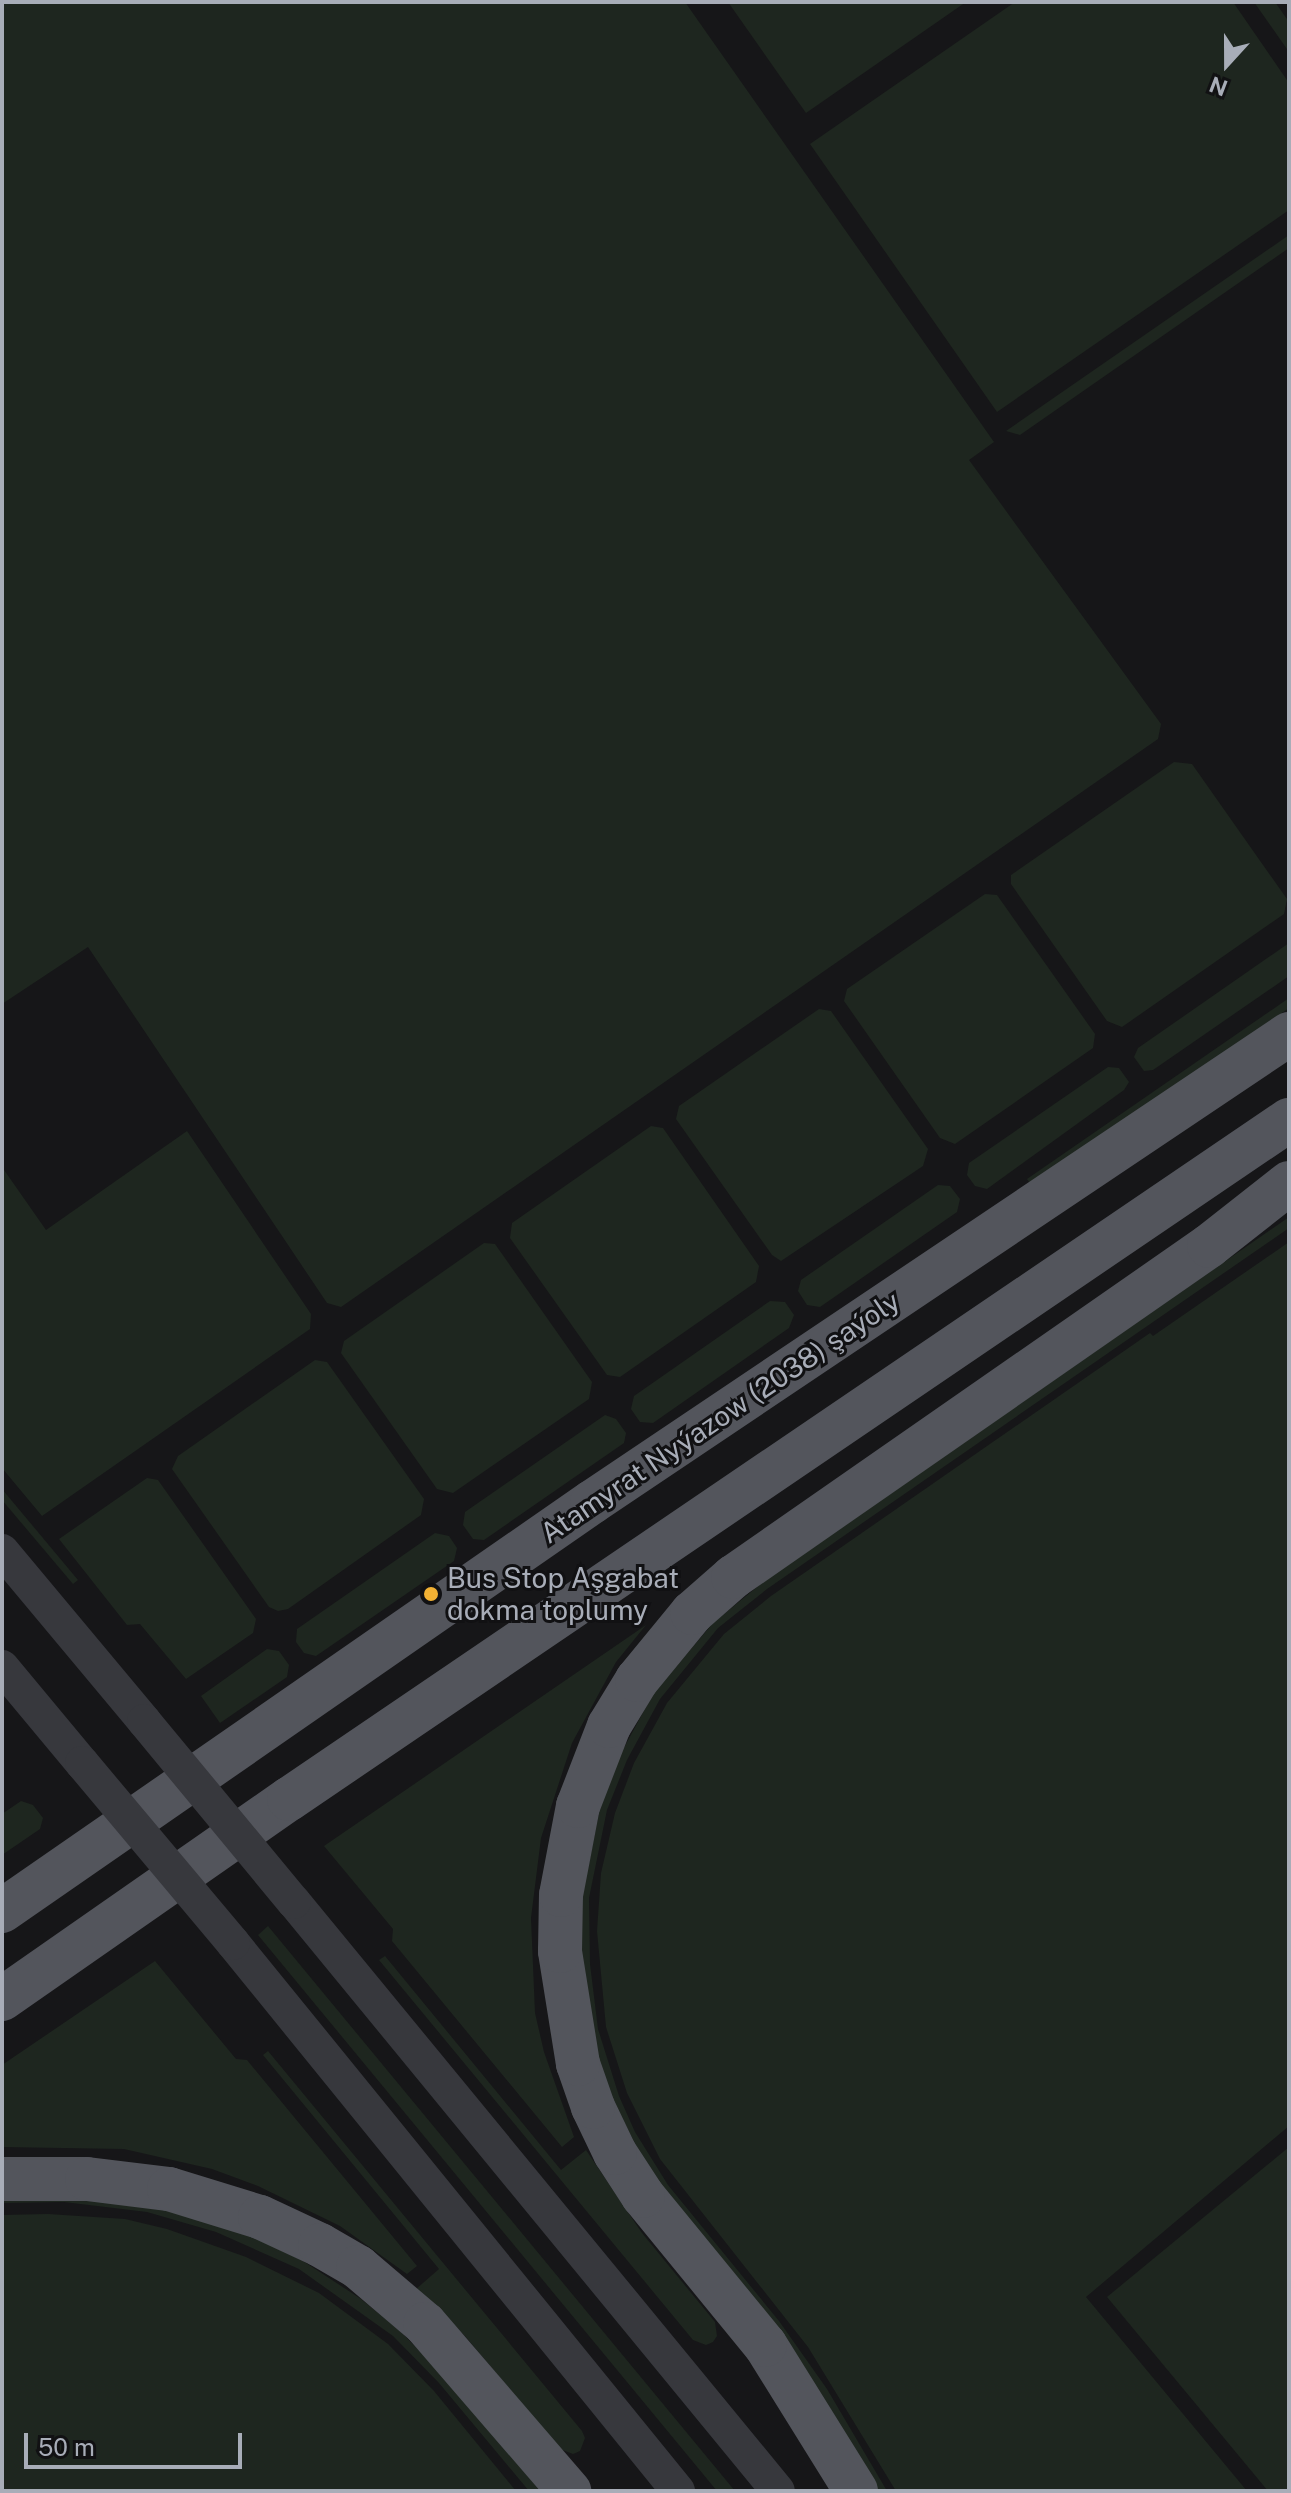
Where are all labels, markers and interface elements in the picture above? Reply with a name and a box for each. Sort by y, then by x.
north arrow [1187,24,1267,104]
text: N [1206,71,1231,102]
street label: Atamyrat Nyýazow (2038) şaýoly [534,1284,906,1550]
place label: Bus Stop Aşgabat dokma toplumy [447,1561,679,1627]
marker: Bus Stop Aşgabat dokma toplumy [422,1585,440,1603]
scale bar [28,2417,246,2467]
text: 50 m [38,2433,95,2461]

